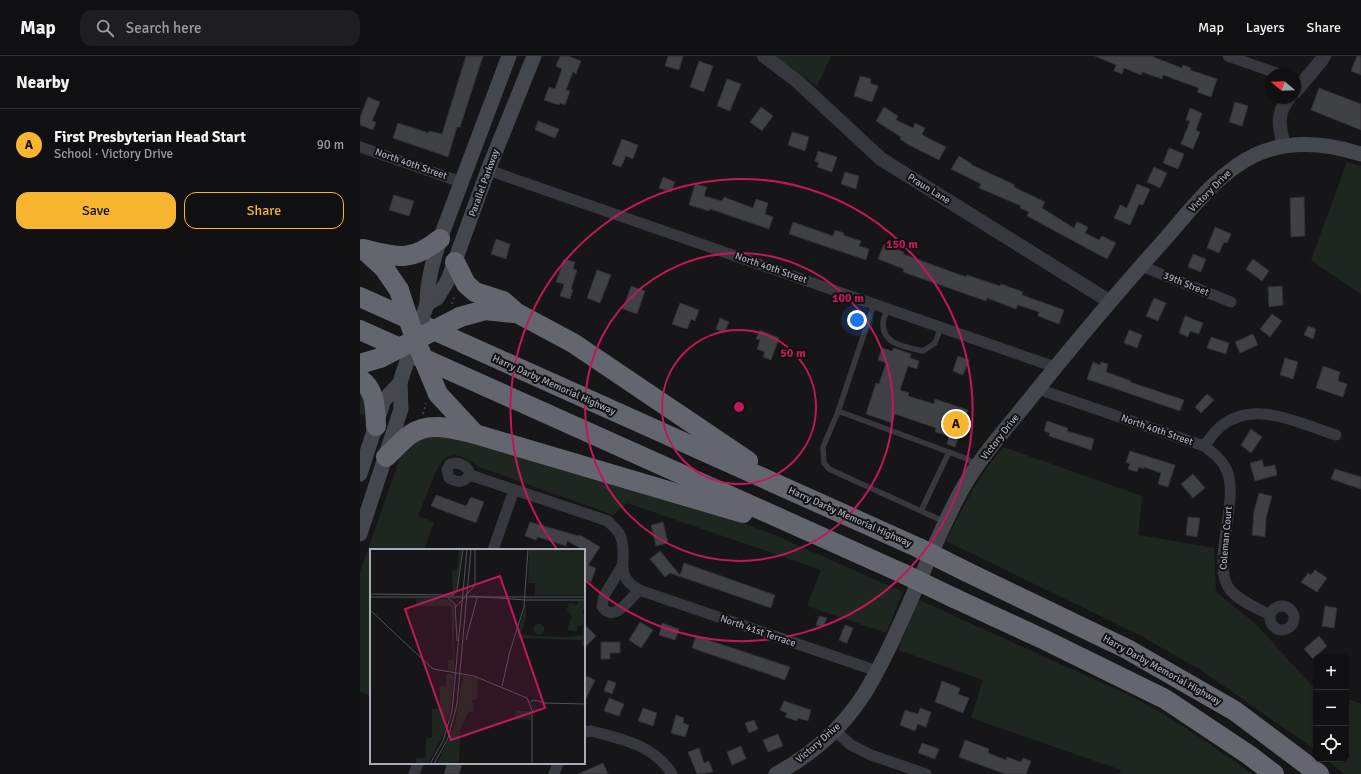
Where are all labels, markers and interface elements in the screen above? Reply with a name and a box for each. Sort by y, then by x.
search box [80,10,360,46]
text: Map [20,16,56,40]
icon: search [94,17,116,39]
text: Search here [126,19,201,37]
text: Map [1198,19,1224,36]
text: Layers [1246,19,1285,36]
text: Share [1307,19,1341,36]
north arrow [1265,68,1301,104]
text: Nearby [16,72,69,93]
text: First Presbyterian Head Start [54,128,246,146]
text: A [25,137,33,153]
text: 90 m [317,137,344,153]
text: School · Victory Drive [54,146,173,162]
street label: North 40th Street [374,146,449,182]
street label: Parallel Parkway [466,147,502,218]
street label: Victory Drive [1186,167,1234,215]
street label: Praun Lane [905,171,953,207]
button: Save [16,192,176,229]
button: Share [184,192,344,229]
text: 150 m [886,237,918,252]
street label: North 40th Street [734,250,809,286]
street label: 39th Street [1161,269,1211,299]
text: 100 m [832,291,864,306]
your location [847,310,867,330]
text: 50 m [780,346,806,361]
street label: Harry Darby Memorial Highway [491,352,618,418]
centre of rings [732,400,746,414]
pin: A [943,409,969,439]
street label: Victory Drive [978,412,1022,462]
street label: North 40th Street [1120,412,1195,448]
street label: Harry Darby Memorial Highway [787,484,914,550]
street label: Coleman Court [1217,505,1235,570]
inset map [370,549,585,764]
street label: North 41st Terrace [719,612,797,650]
street label: Harry Darby Memorial Highway [1101,632,1224,708]
map controls [1313,654,1349,762]
button: + [1313,654,1349,690]
button: − [1313,690,1349,726]
street label: Victory Drive [793,720,843,766]
button: locate [1313,726,1349,762]

